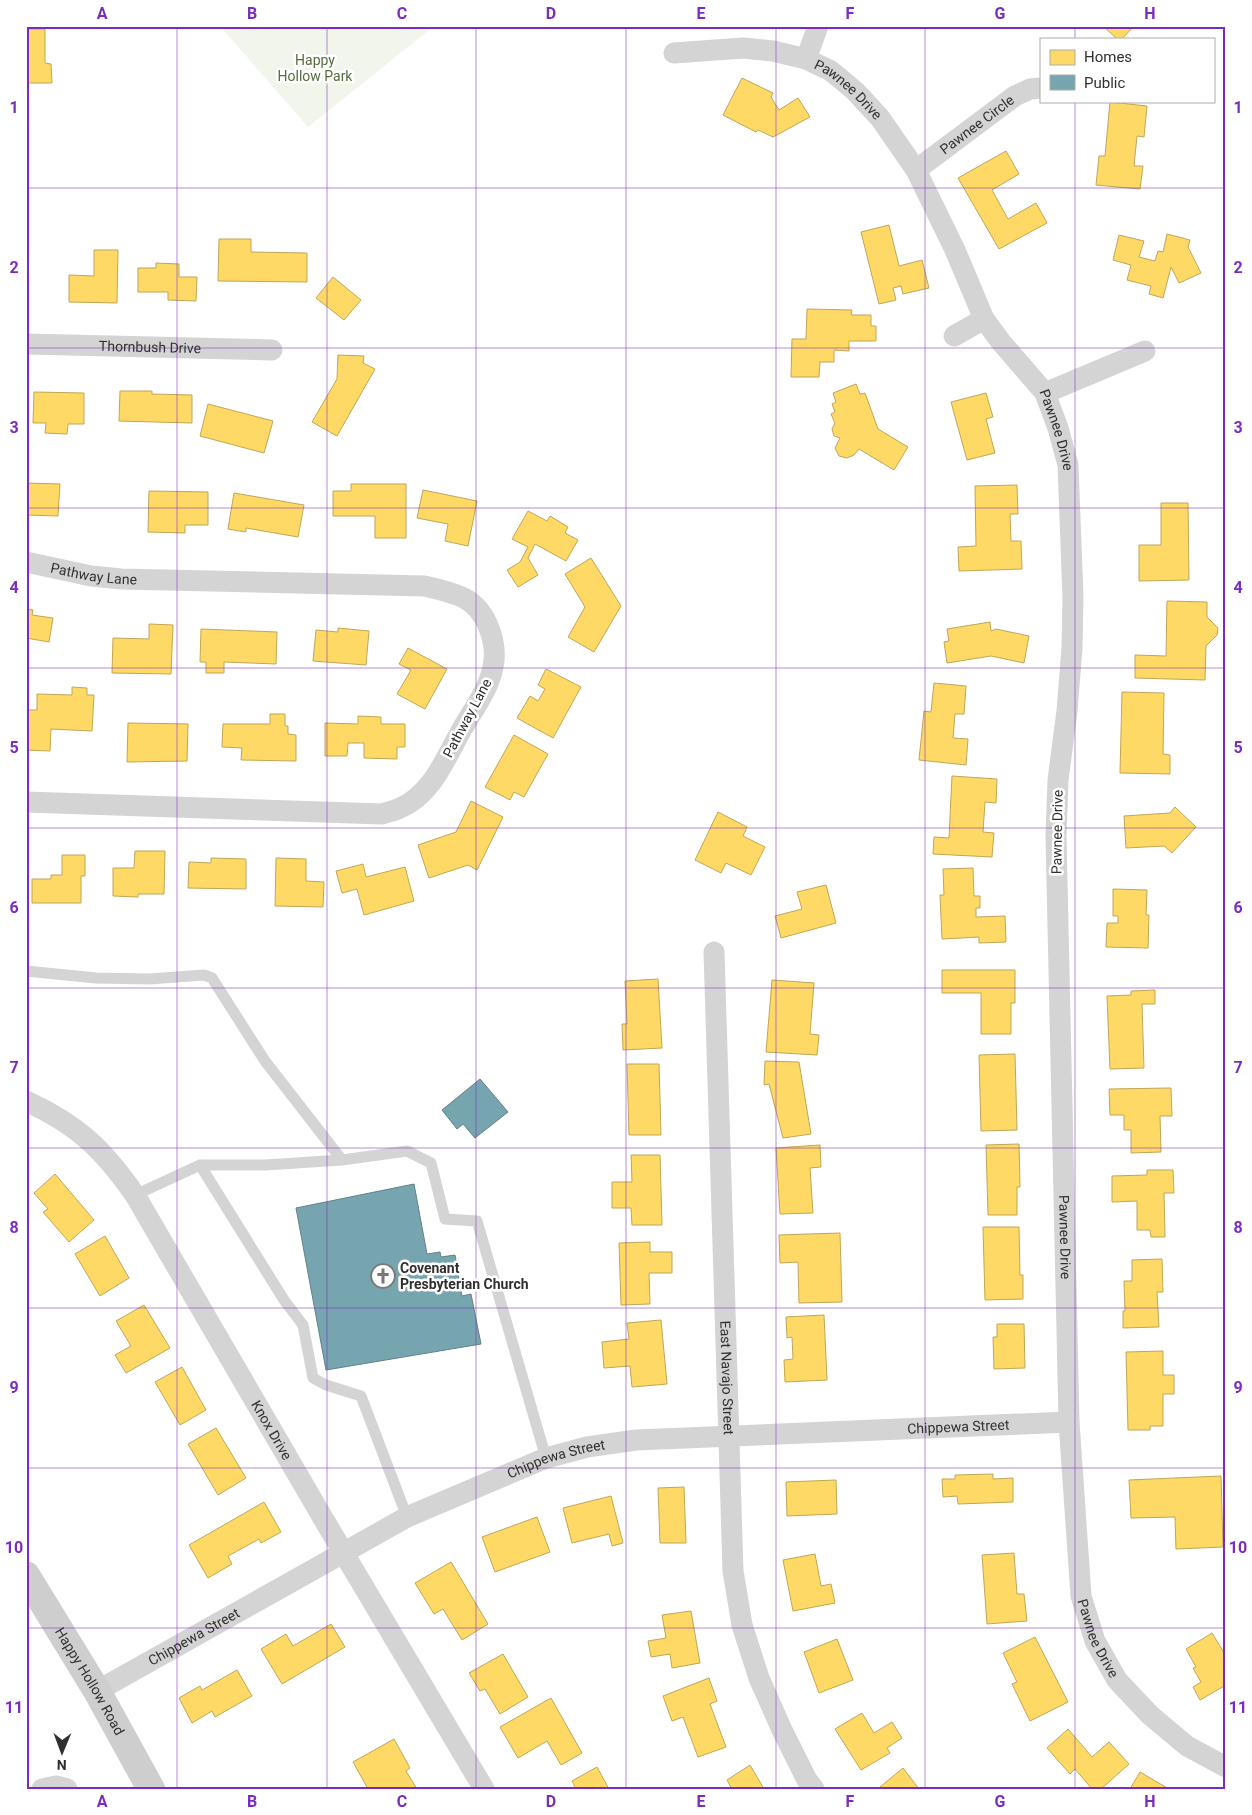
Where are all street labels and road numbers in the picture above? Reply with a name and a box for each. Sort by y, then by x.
street label: Pawnee Drive [812,56,885,123]
street label: Pawnee Circle [937,92,1017,157]
street label: Thornbush Drive [99,338,201,356]
street label: Pawnee Drive [1036,387,1076,471]
street label: Pathway Lane [49,560,137,587]
street label: Pathway Lane [439,676,495,760]
street label: Pawnee Drive [1048,790,1066,874]
street label: Pawnee Drive [1056,1195,1074,1280]
street label: East Navajo Street [717,1320,737,1436]
street label: Knox Drive [248,1397,295,1463]
street label: Chippewa Street [907,1416,1010,1437]
street label: Chippewa Street [505,1436,606,1482]
street label: Pawnee Drive [1074,1597,1122,1681]
street label: Chippewa Street [145,1605,243,1669]
street label: Happy Hollow Road [52,1624,128,1738]

